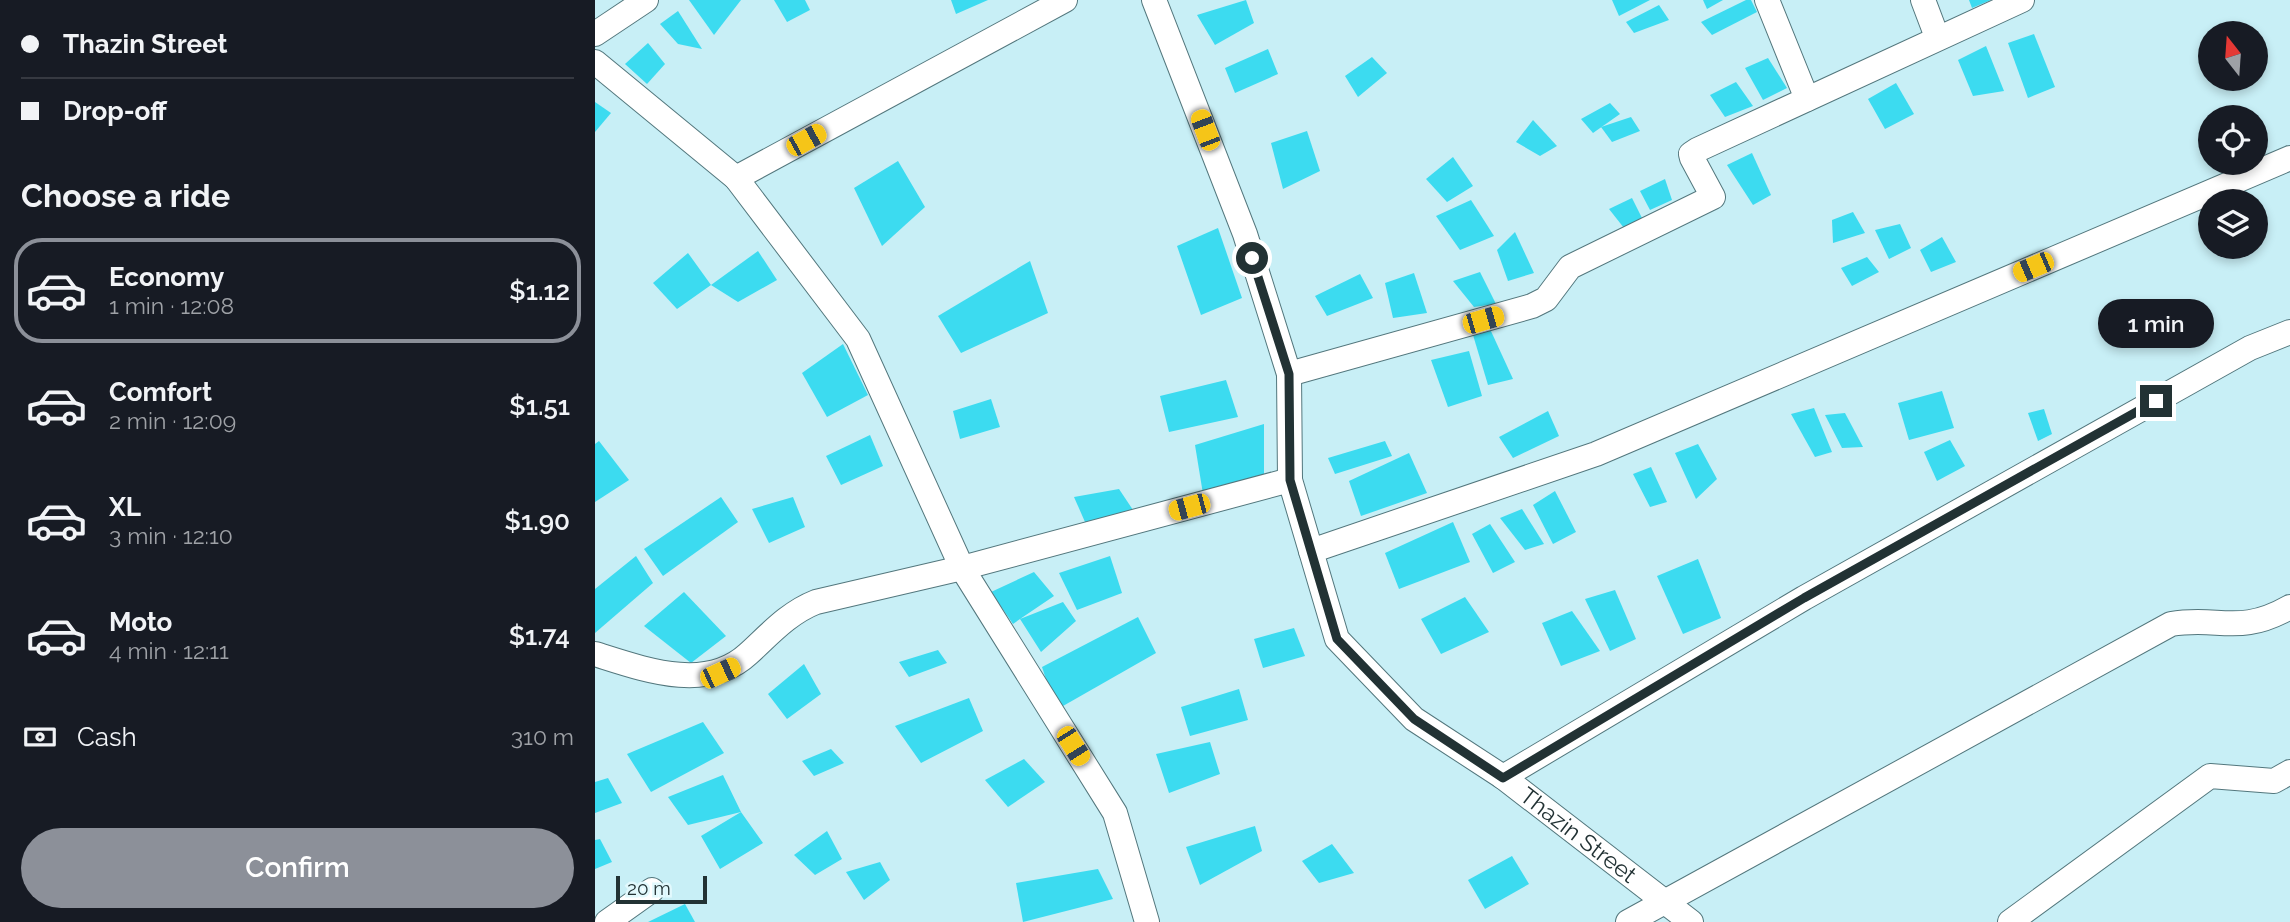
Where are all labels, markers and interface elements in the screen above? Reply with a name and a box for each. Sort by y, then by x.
north arrow [2198,21,2268,91]
map controls [2198,21,2268,259]
text: Thazin Street [63,29,228,59]
text: Drop-off [63,96,167,126]
button: locate [2198,105,2268,175]
car [1188,107,1223,153]
car [783,121,830,159]
text: Choose a ride [21,177,230,214]
button: layers [2198,189,2268,259]
route start [1236,242,1268,274]
car [2010,249,2057,285]
icon: car [25,259,88,322]
text: Economy [109,262,224,292]
text: $1.12 [509,276,570,306]
text: 1 min · 12:08 [109,292,234,319]
callout: 1 min [2098,300,2214,348]
car [1460,304,1507,336]
text: 1 min [2127,310,2185,337]
icon: car [25,374,88,437]
text: Comfort [109,377,212,407]
route end [2140,385,2172,417]
text: $1.51 [509,391,570,421]
text: 2 min · 12:09 [109,407,236,434]
icon: car [25,489,88,552]
car [1166,491,1213,523]
text: XL [109,492,141,522]
text: $1.90 [505,506,570,536]
text: 3 min · 12:10 [109,522,233,549]
icon: car [25,604,88,667]
text: Moto [109,607,172,637]
text: $1.74 [509,621,570,651]
text: 4 min · 12:11 [109,637,229,664]
car [697,655,744,691]
icon: cash [21,718,59,756]
text: Cash [77,722,137,752]
text: 310 m [511,723,574,750]
car [1053,723,1094,769]
street label: Thazin Street [1515,781,1642,888]
button: Confirm [21,828,574,908]
scale bar [616,873,707,905]
text: 20 m [627,877,671,899]

